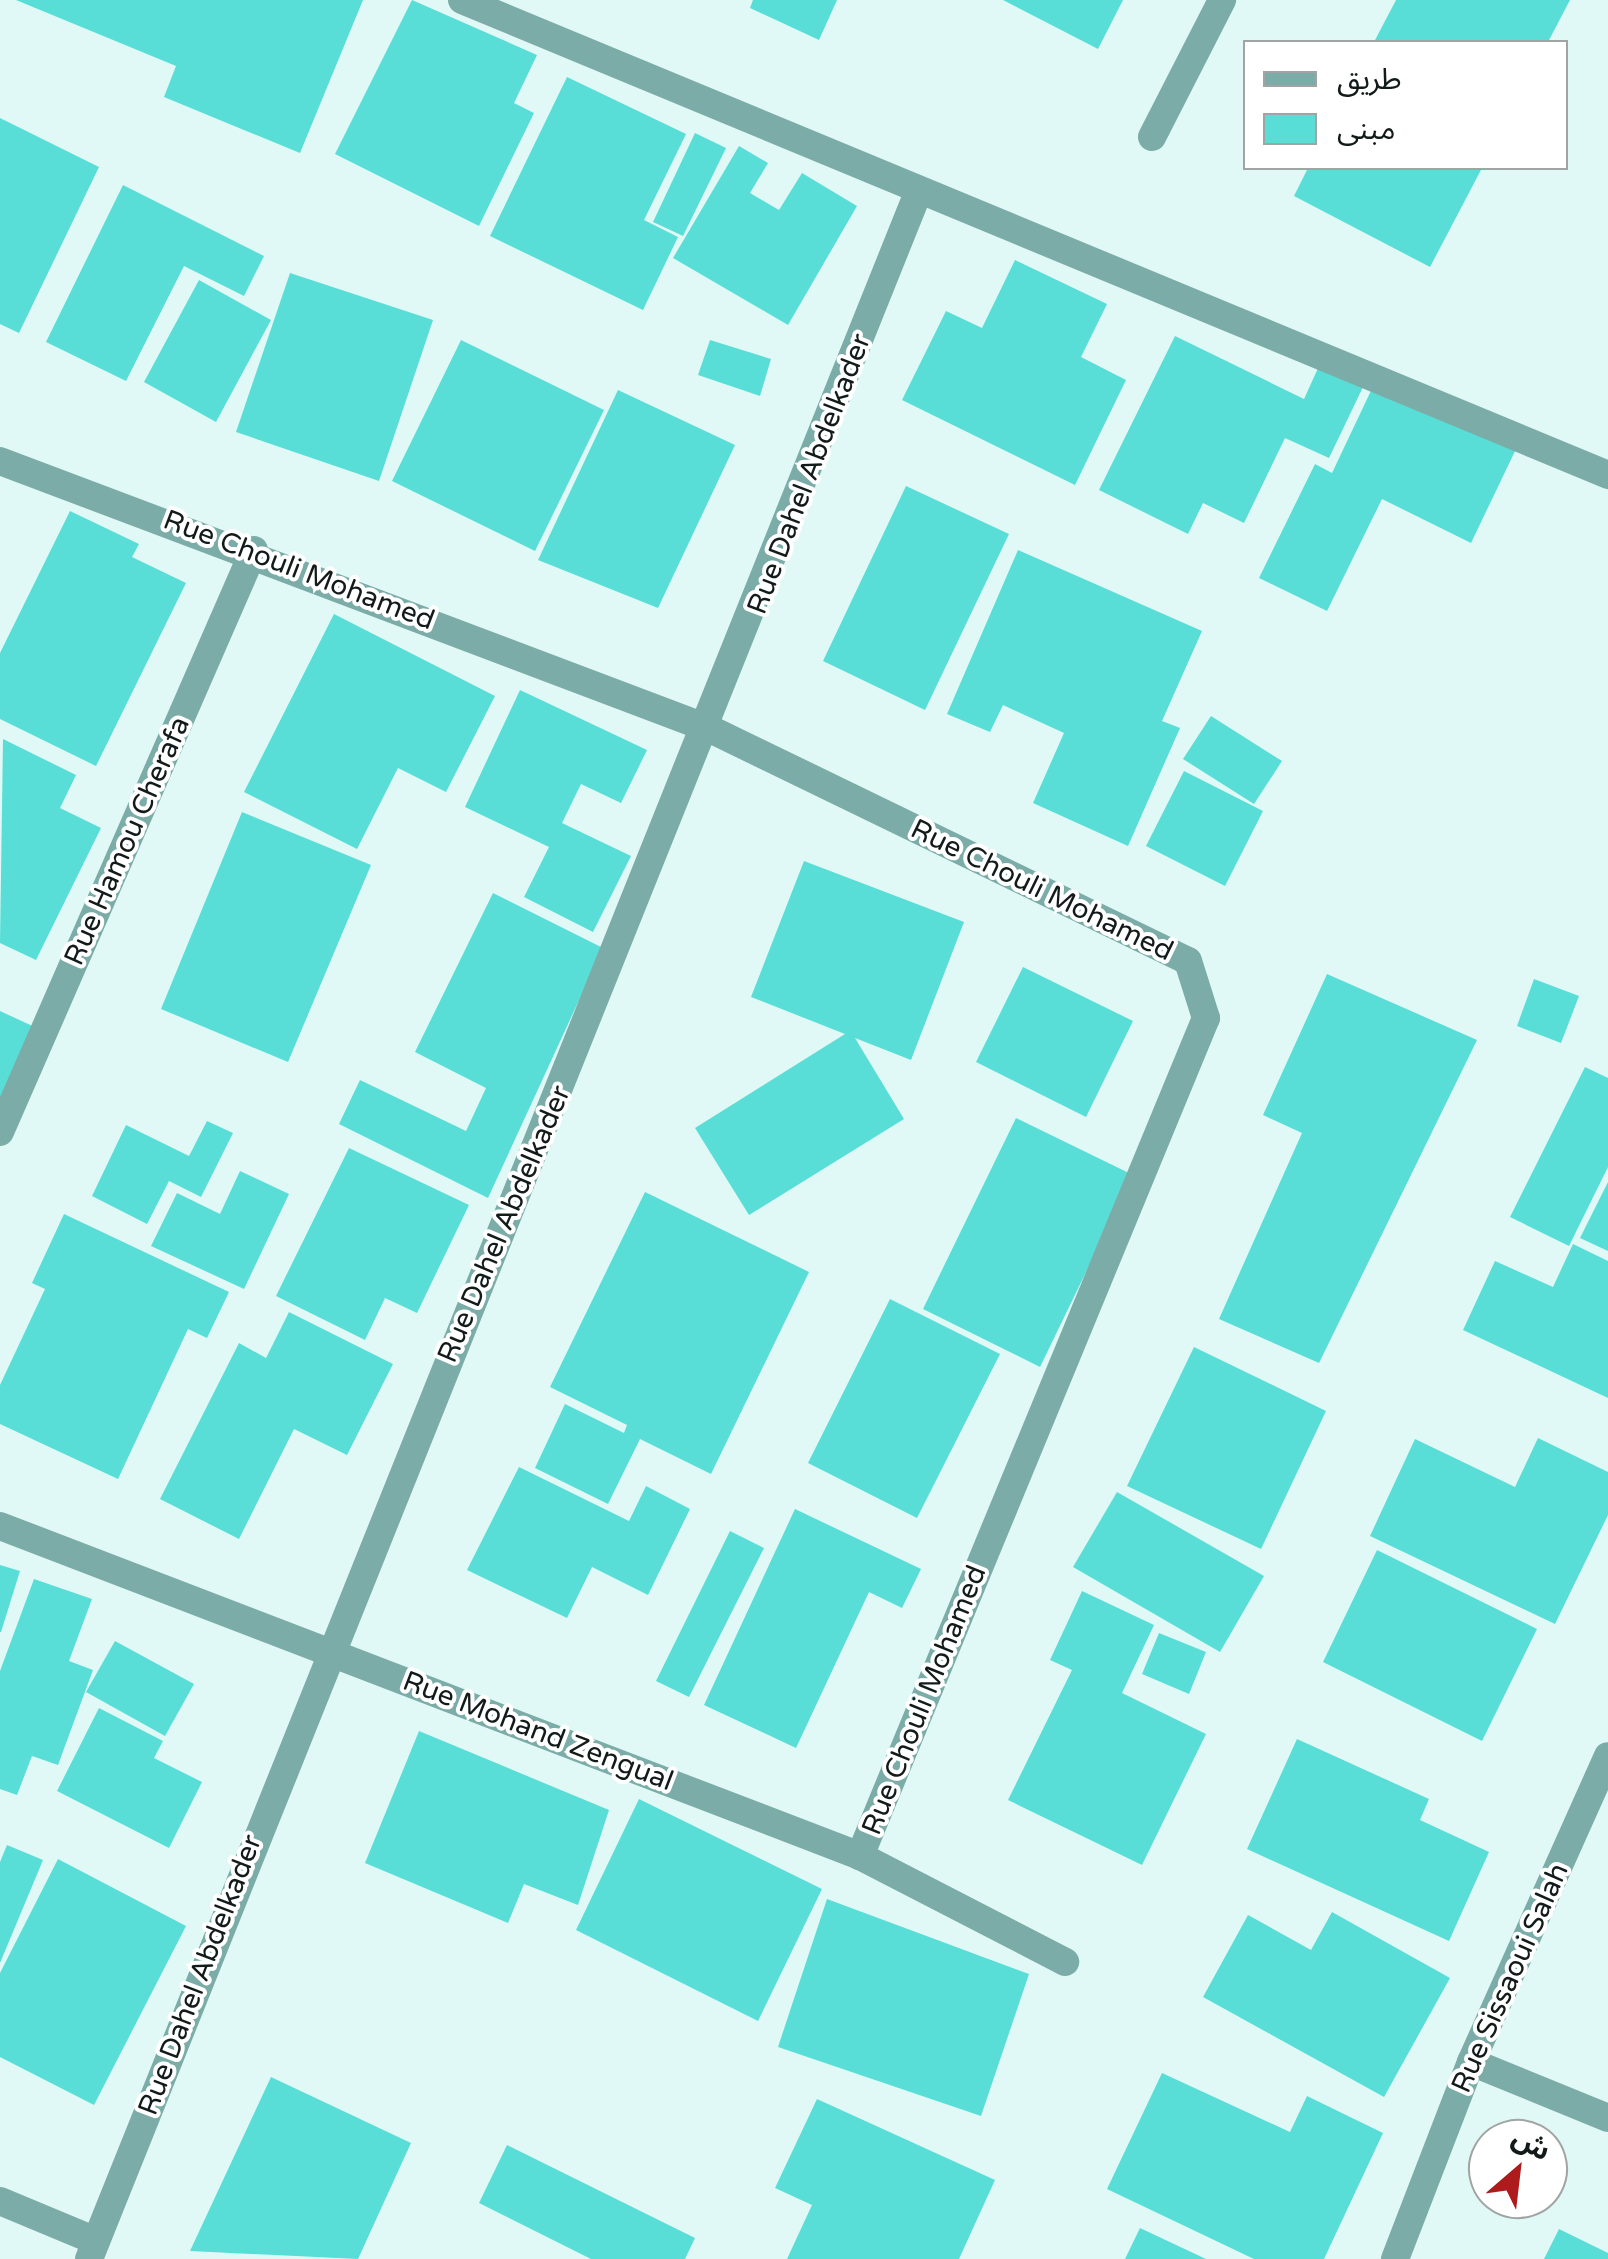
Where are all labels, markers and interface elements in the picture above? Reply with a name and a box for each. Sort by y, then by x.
legend [1243,40,1568,170]
text: طريق [1337,61,1402,98]
text: مبنى [1337,111,1395,148]
street label: Rue Dahel Abdelkader [740,329,878,619]
street label: Rue Chouli Mohamed [159,503,439,637]
street label: Rue Hamou Cherafa [57,712,197,970]
street label: Rue Chouli Mohamed [905,812,1179,968]
street label: Rue Dahel Abdelkader [430,1080,578,1368]
street label: Rue Chouli Mohamed [855,1560,993,1840]
street label: Rue Mohand Zengual [398,1664,678,1798]
street label: Rue Dahel Abdelkader [131,1830,269,2120]
street label: Rue Sissaoui Salah [1444,1858,1576,2098]
north arrow [1468,2119,1568,2219]
text: ش [1506,2120,1556,2168]

